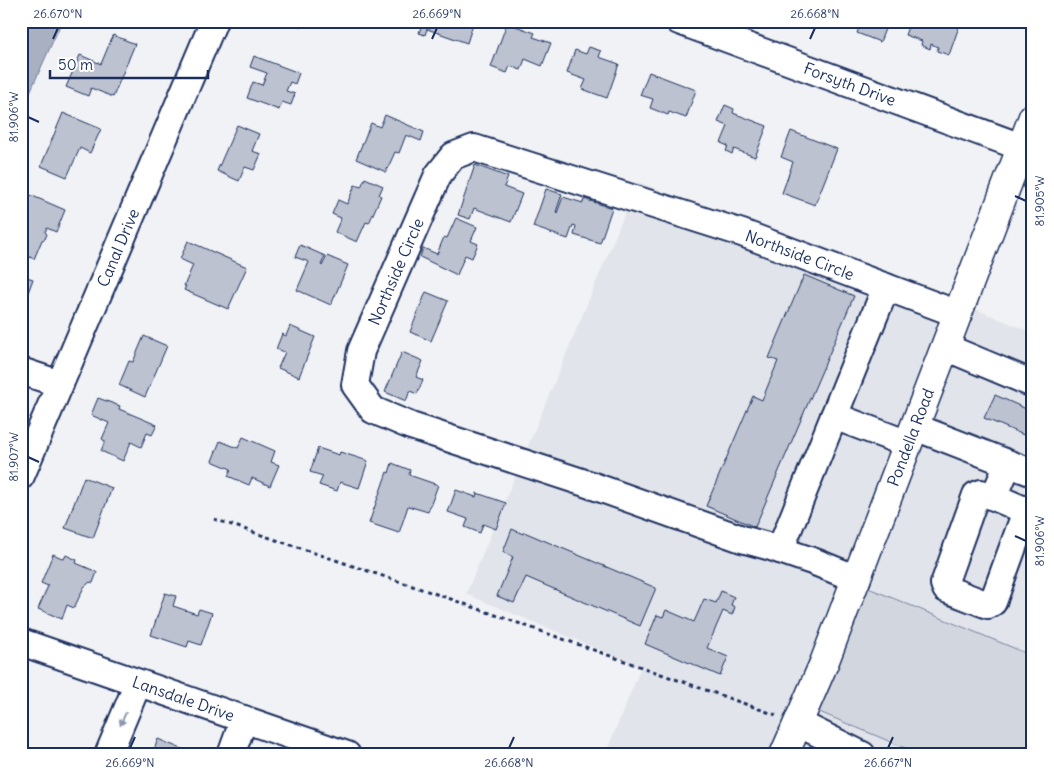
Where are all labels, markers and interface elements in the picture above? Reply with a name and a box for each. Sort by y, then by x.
text: 26.670°N [34,6,82,21]
text: 26.669°N [412,6,462,21]
text: 26.668°N [790,6,840,21]
scale bar [50,48,208,80]
text: 50 m [58,55,93,74]
street label: Forsyth Drive [801,58,899,110]
text: 81.906°W [6,92,21,142]
text: 81.905°W [1032,176,1047,226]
street label: Canal Drive [92,205,143,290]
street label: Northside Circle [364,215,428,328]
street label: Northside Circle [743,225,857,284]
street label: Pondella Road [883,386,938,489]
text: 81.907°W [6,432,21,482]
text: 81.906°W [1032,516,1047,566]
street label: Lansdale Drive [130,671,237,725]
one-way arrow [118,712,126,726]
text: 26.669°N [105,755,155,770]
text: 26.668°N [484,755,534,770]
text: 26.667°N [864,755,912,770]

